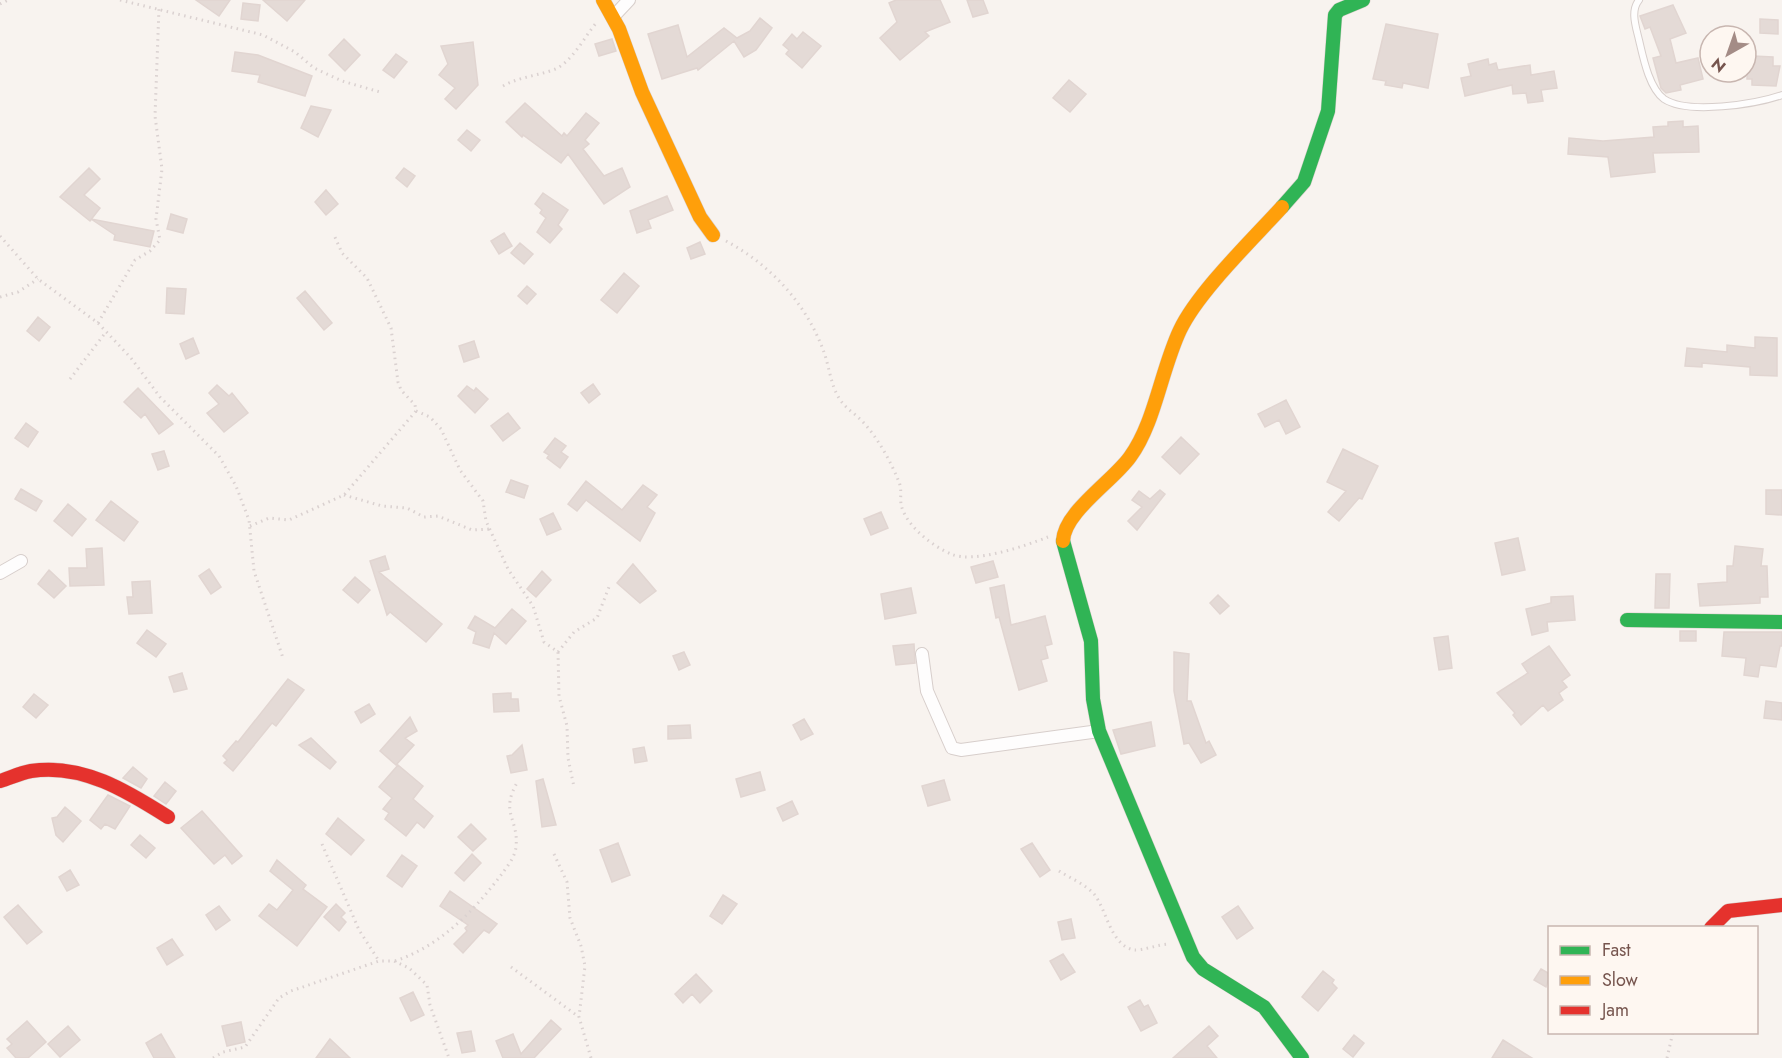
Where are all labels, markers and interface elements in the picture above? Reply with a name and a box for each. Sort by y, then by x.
north arrow [1698,24,1758,84]
text: N [1706,52,1731,78]
legend [1548,926,1758,1034]
text: Fast [1602,937,1631,963]
text: Slow [1602,967,1639,993]
text: Jam [1600,997,1629,1023]

